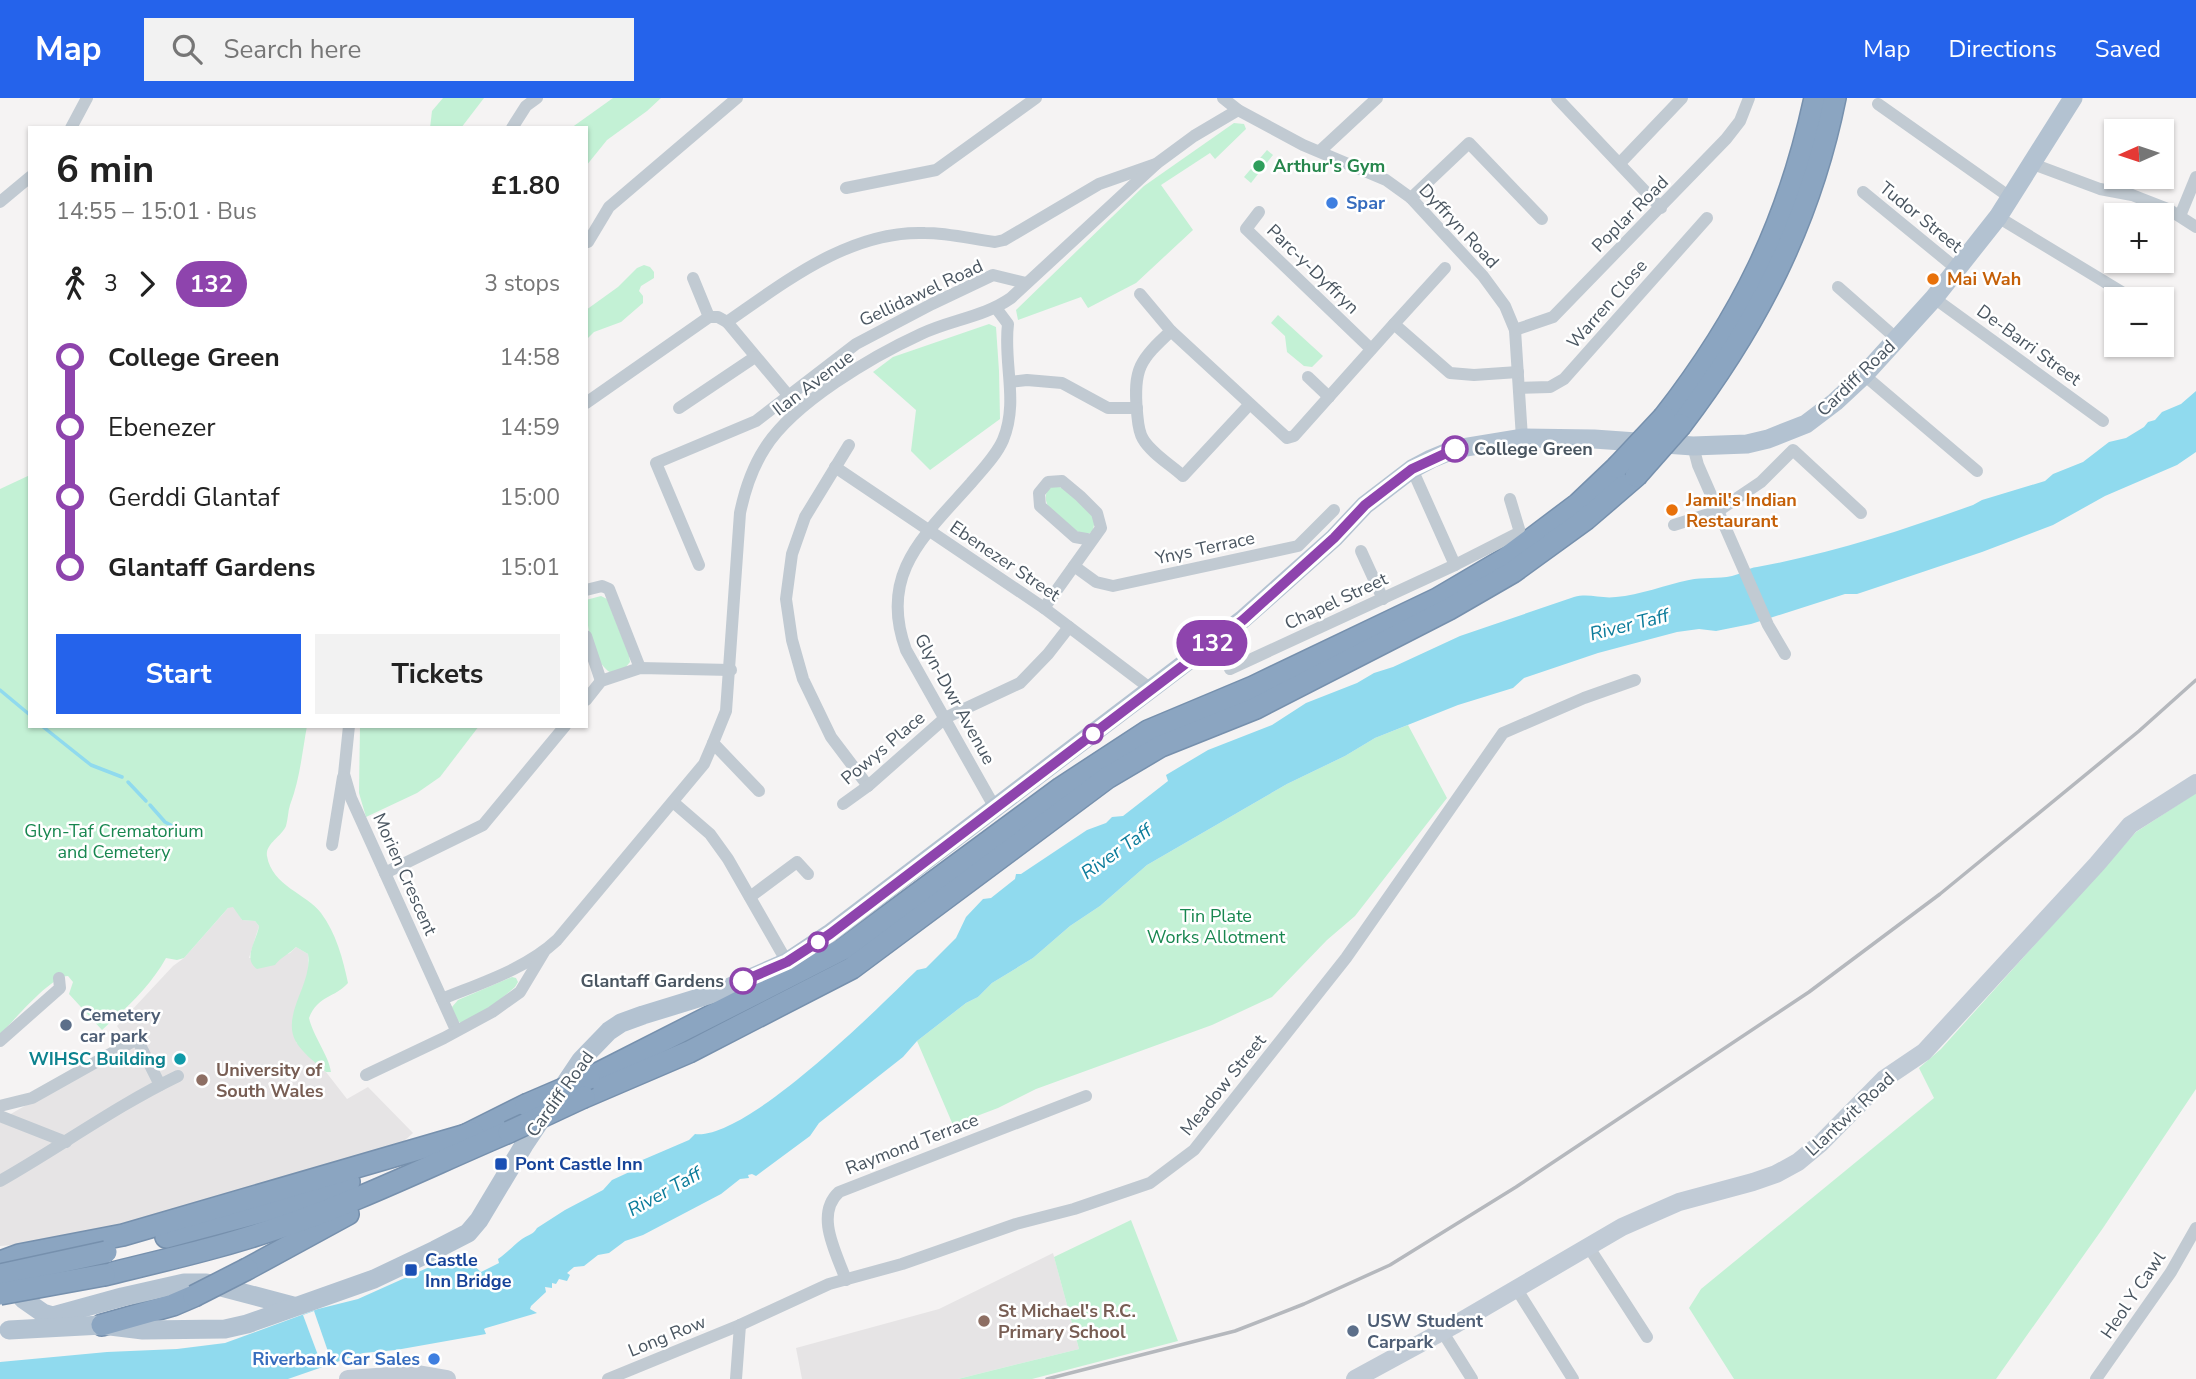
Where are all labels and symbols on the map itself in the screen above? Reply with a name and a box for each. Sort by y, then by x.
north arrow [2104,119,2174,189]
place label: Arthur's Gym [1273,154,1385,178]
marker: Arthur's Gym [1251,158,1267,174]
street label: Poplar Road [1586,170,1674,258]
street label: Tudor Street [1874,176,1968,258]
street label: Dyffryn Road [1414,179,1504,273]
place label: Spar [1346,191,1385,215]
marker: Spar [1324,195,1340,211]
street label: Parc-y-Dyffryn [1262,219,1364,319]
street label: Gellidawel Road [855,254,987,332]
street label: Warren Close [1561,254,1653,354]
place label: Mai Wah [1947,267,2021,291]
marker: Mai Wah [1925,271,1941,287]
street label: De-Barri Street [1972,299,2086,391]
street label: Cardiff Road [1811,334,1901,422]
street label: Ilan Avenue [768,345,858,421]
marker: College Green [1442,436,1468,462]
place label: College Green [1474,437,1593,461]
place label: Jamil's Indian Restaurant [1685,488,1797,533]
marker: Jamil's Indian Restaurant [1664,502,1680,518]
street label: Ebenezer Street [945,515,1065,607]
street label: Ynys Terrace [1152,526,1257,570]
street label: Chapel Street [1281,566,1392,635]
water label: River Taff [1587,602,1673,647]
line badge: 132 [1172,620,1252,666]
street label: Glyn-Dwr Avenue [909,629,1001,769]
street label: Powys Place [836,706,930,790]
unlabelled marker [1083,724,1103,744]
street label: Morien Crescent [367,809,443,940]
water label: River Taff [1076,817,1159,886]
park label: Glyn-Taf Crematorium and Cemetery [24,819,204,864]
park label: Tin Plate Works Allotment [1147,904,1286,949]
unlabelled marker [808,932,828,952]
marker: Glantaff Gardens [730,968,756,994]
place label: Glantaff Gardens [580,969,724,993]
place label: Cemetery car park [80,1003,161,1048]
marker: Cemetery car park [58,1017,74,1033]
street label: Meadow Street [1175,1029,1272,1141]
street label: Cardiff Road [521,1046,599,1142]
place label: WIHSC Building [29,1047,166,1071]
marker: WIHSC Building [172,1051,188,1067]
place label: University of South Wales [216,1058,324,1103]
street label: Llantwit Road [1800,1067,1900,1161]
marker: University of South Wales [194,1072,210,1088]
street label: Raymond Terrace [842,1108,982,1180]
place label: Pont Castle Inn [515,1152,643,1176]
marker: Pont Castle Inn [493,1156,509,1172]
water label: River Taff [623,1160,708,1223]
street label: Heol Y Cawl [2095,1246,2171,1343]
place label: Castle Inn Bridge [425,1248,512,1293]
marker: Castle Inn Bridge [403,1262,419,1278]
place label: St Michael's R.C. Primary School [998,1299,1136,1344]
place label: USW Student Carpark [1367,1309,1483,1354]
street label: Long Row [625,1310,709,1362]
marker: St Michael's R.C. Primary School [976,1313,992,1329]
marker: USW Student Carpark [1345,1323,1361,1339]
place label: Riverbank Car Sales [252,1347,420,1371]
marker: Riverbank Car Sales [426,1351,442,1367]

